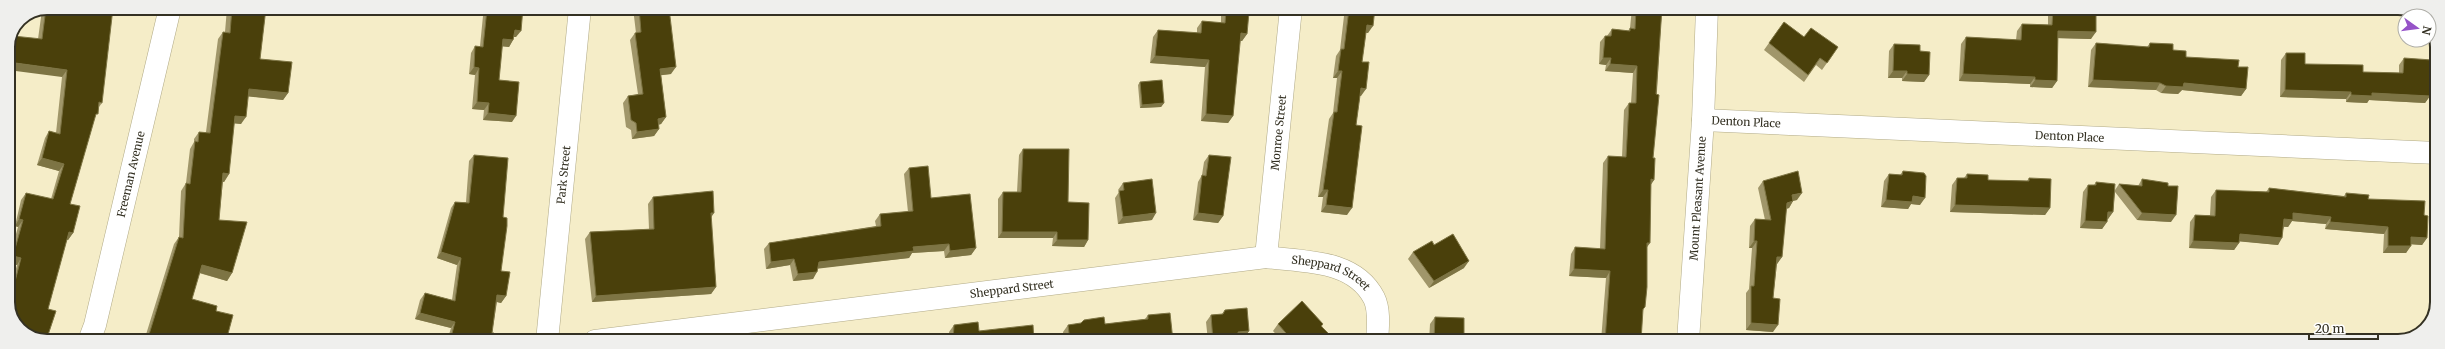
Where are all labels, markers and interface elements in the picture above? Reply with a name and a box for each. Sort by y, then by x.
north arrow [2397,8,2437,48]
text: N [2419,25,2435,37]
street label: Monroe Street [1268,94,1289,171]
street label: Denton Place [1711,113,1781,130]
street label: Denton Place [2035,128,2105,145]
street label: Freeman Avenue [114,129,148,219]
street label: Mount Pleasant Avenue [1686,136,1709,261]
street label: Park Street [554,144,573,205]
street label: Sheppard Street [1291,253,1374,294]
street label: Sheppard Street [969,277,1055,301]
scale bar [2309,315,2378,341]
text: 20 m [2315,321,2344,336]

